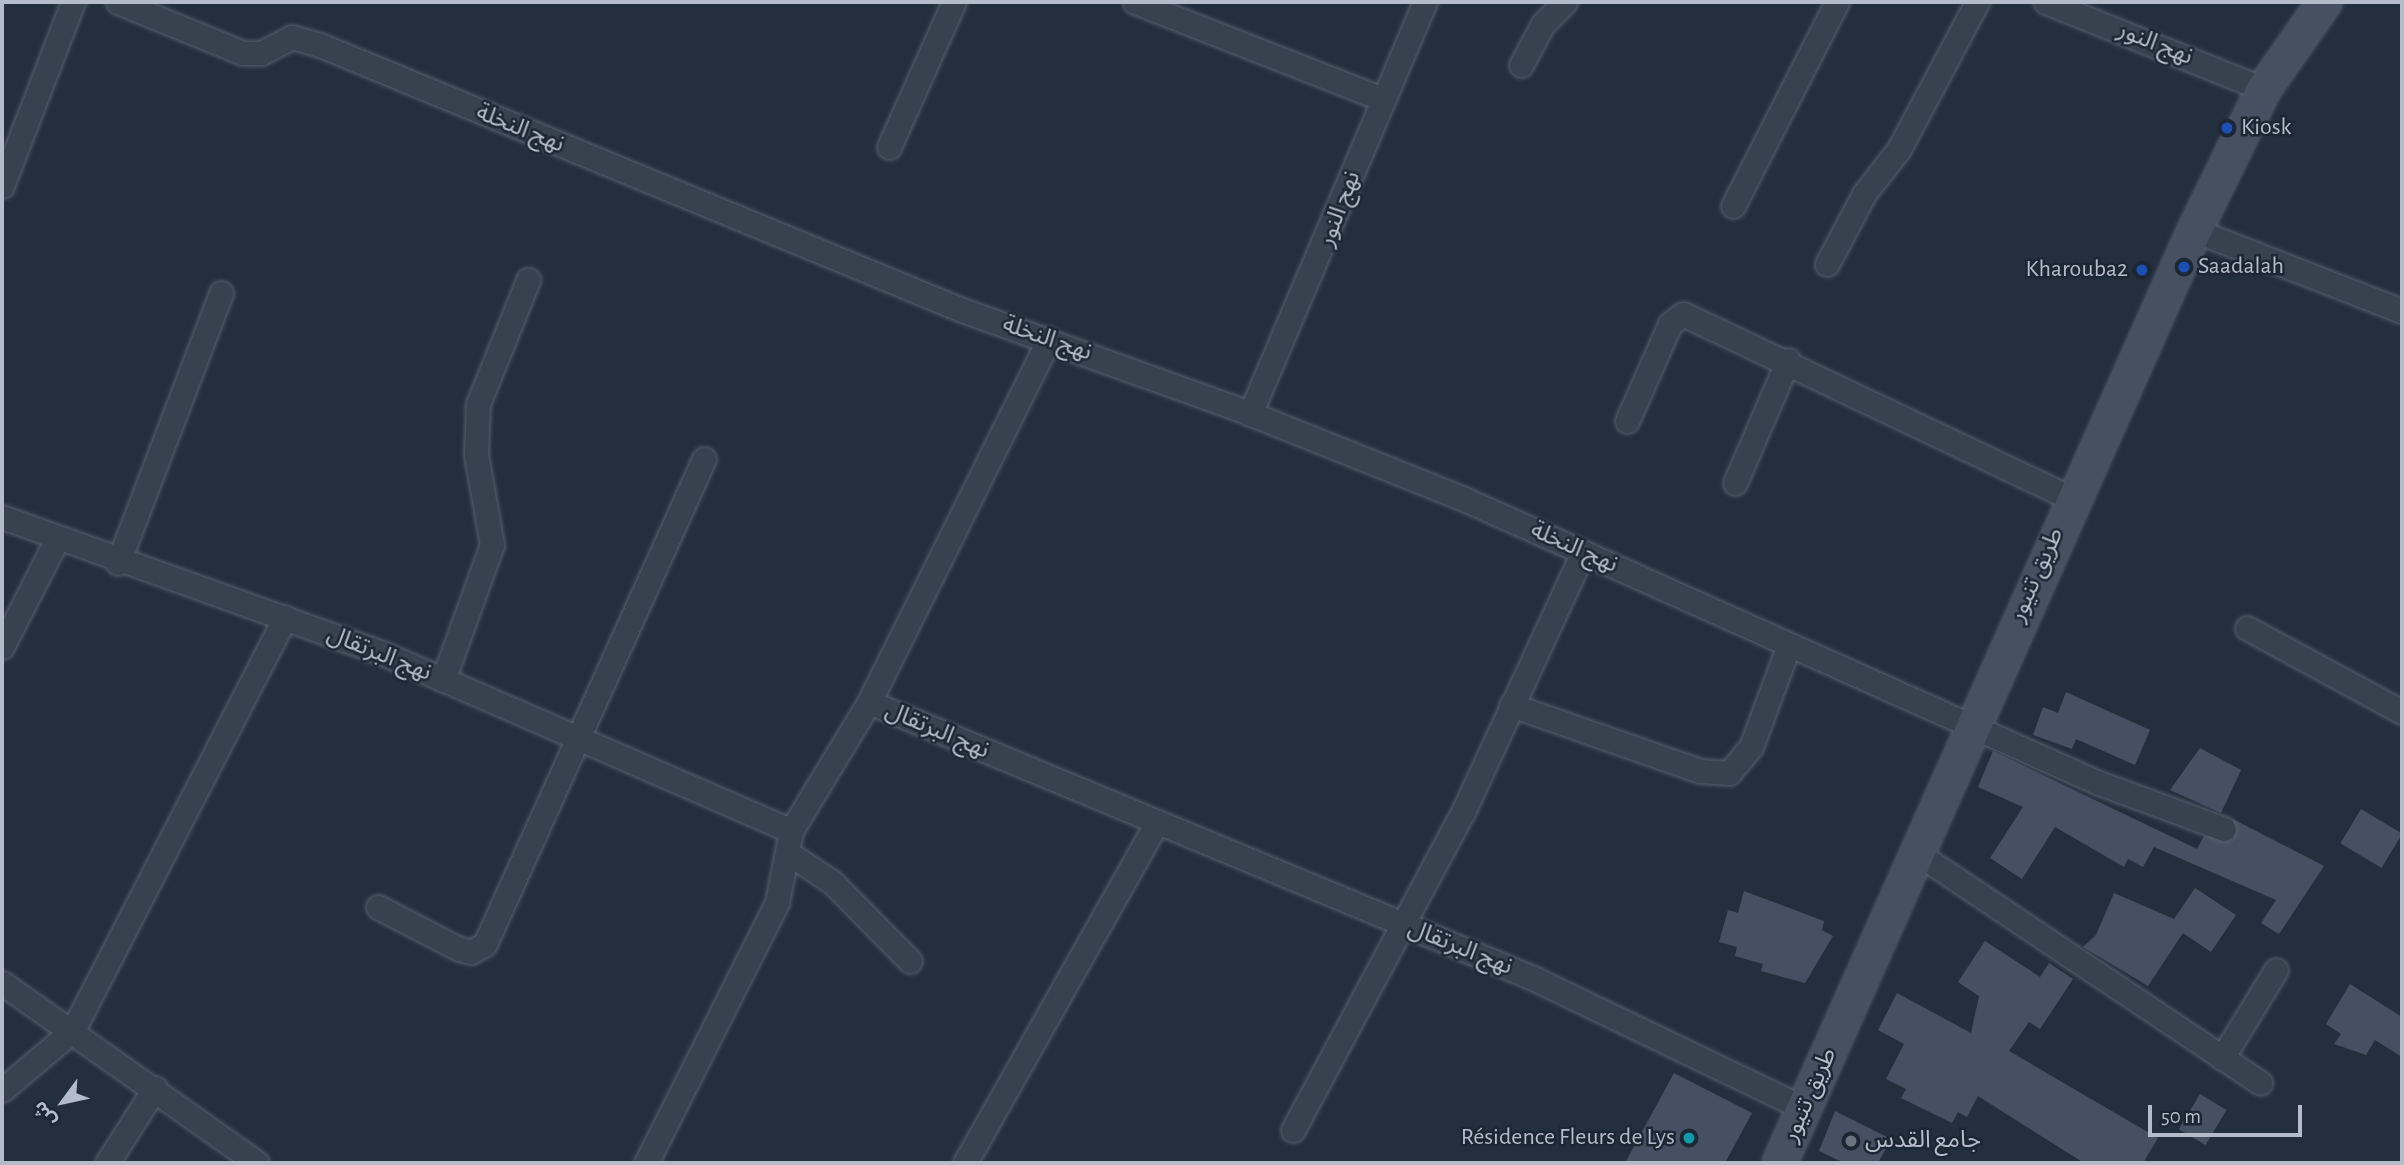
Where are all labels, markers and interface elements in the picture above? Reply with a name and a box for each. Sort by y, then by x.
street label: نهج النور [2113,16,2197,72]
street label: نهج النخلة [472,98,568,160]
place label: Kiosk [2241,114,2292,142]
marker: Kiosk [2219,120,2235,136]
street label: نهج النور [1312,167,1368,251]
place label: Saadalah [2198,253,2284,281]
place label: Kharouba2 [2025,256,2128,284]
marker: Saadalah [2176,259,2192,275]
marker: Kharouba2 [2134,262,2150,278]
street label: نهج النخلة [999,310,1095,368]
street label: نهج النخلة [1526,516,1622,580]
street label: طريق تنيور [2003,523,2071,627]
street label: نهج البرتقال [323,620,435,688]
street label: نهج البرتقال [881,696,993,766]
street label: نهج البرتقال [1404,914,1516,982]
street label: طريق تنيور [1776,1043,1844,1147]
north arrow [28,1067,98,1137]
scale bar [2152,1092,2306,1136]
text: ش [30,1098,60,1130]
text: 50 m [2161,1106,2201,1127]
place label: Résidence Fleurs de Lys [1461,1124,1675,1152]
place label: جامع القدس [1865,1127,1981,1155]
marker: Résidence Fleurs de Lys [1681,1130,1697,1146]
marker: جامع القدس [1843,1133,1859,1149]

